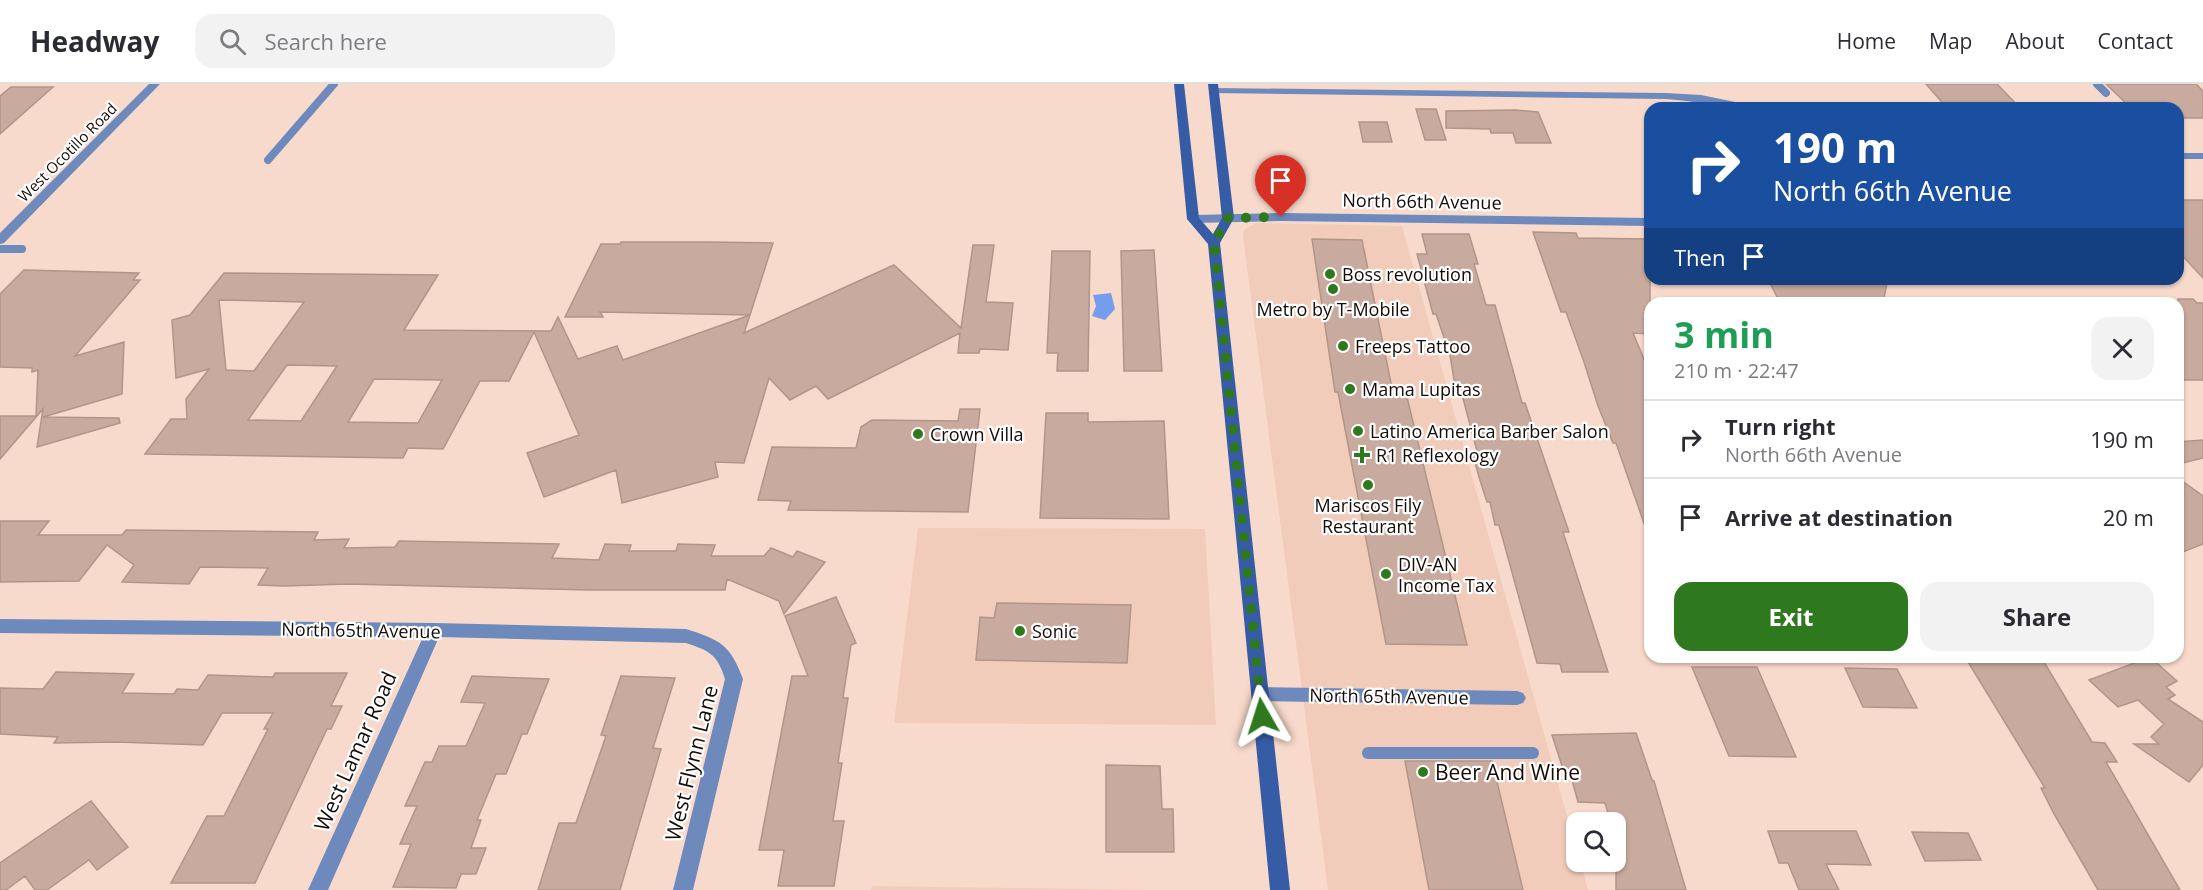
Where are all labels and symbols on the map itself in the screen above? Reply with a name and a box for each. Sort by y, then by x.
street label: West Ocotillo Road [13,98,121,206]
pin [1255,155,1306,217]
street label: North 66th Avenue [1342,188,1502,214]
place label: Boss revolution [1342,262,1472,286]
marker: Boss revolution [1323,267,1337,281]
marker: Metro by T-Mobile [1326,282,1340,296]
place label: Metro by T-Mobile [1256,297,1410,321]
place label: Freeps Tattoo [1355,334,1471,358]
marker: Freeps Tattoo [1336,339,1350,353]
place label: Mama Lupitas [1362,377,1481,401]
marker: Mama Lupitas [1343,382,1357,396]
place label: Latino America Barber Salon [1370,419,1609,443]
place label: Crown Villa [930,422,1024,446]
marker: Latino America Barber Salon [1351,424,1365,438]
marker: Crown Villa [911,427,925,441]
place label: R1 Reflexology [1376,443,1499,467]
marker: R1 Reflexology [1353,446,1371,464]
marker: Mariscos Fily Restaurant [1361,478,1375,492]
place label: Mariscos Fily Restaurant [1315,493,1422,538]
place label: DIV-AN Income Tax [1398,552,1495,597]
marker: DIV-AN Income Tax [1379,567,1393,581]
street label: North 65th Avenue [281,617,441,643]
place label: Sonic [1032,619,1077,643]
marker: Sonic [1013,624,1027,638]
street label: West Lamar Road [307,667,403,835]
street label: West Flynn Lane [658,682,724,844]
street label: North 65th Avenue [1309,683,1469,709]
position arrow [1230,684,1294,748]
place label: Beer And Wine [1435,758,1580,786]
marker: Beer And Wine [1416,765,1430,779]

